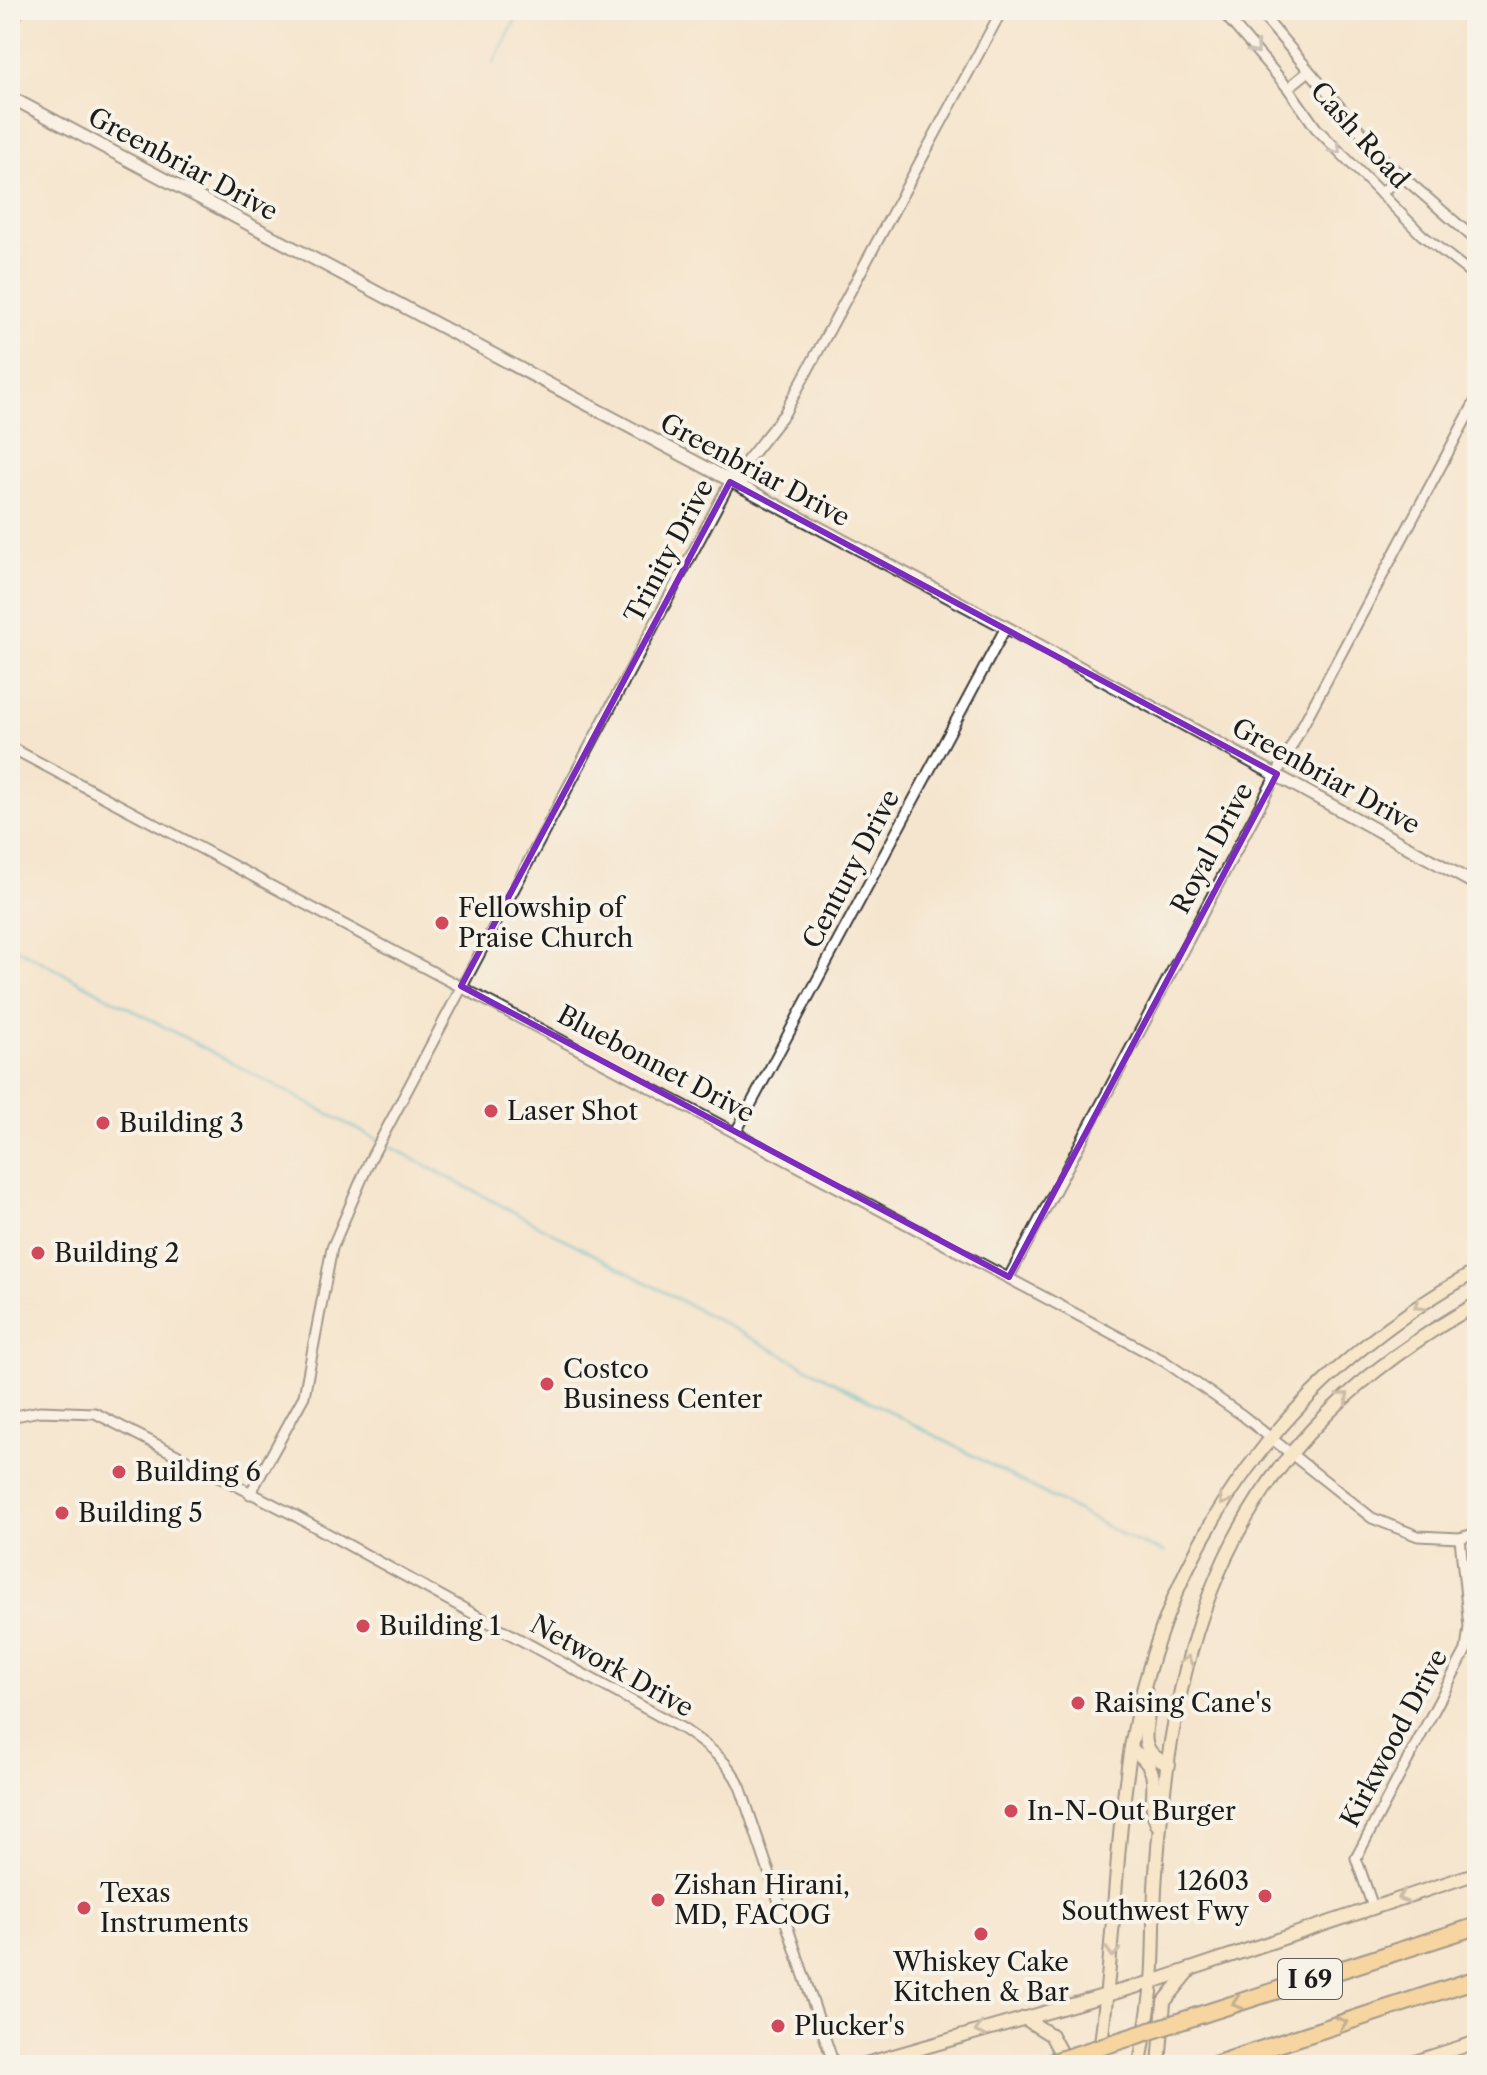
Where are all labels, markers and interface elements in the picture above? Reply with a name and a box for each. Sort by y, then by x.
one-way arrow [1245,39,1259,54]
street label: Cash Road [1304,75,1416,195]
street label: Greenbriar Drive [83,101,283,227]
one-way arrow [1327,140,1342,154]
street label: Greenbriar Drive [655,407,855,533]
street label: Trinity Drive [618,474,720,628]
street label: Greenbriar Drive [1226,711,1426,841]
street label: Royal Drive [1164,777,1260,919]
street label: Century Drive [796,784,906,954]
place label: Fellowship of Praise Church [458,892,633,954]
marker: Fellowship of Praise Church [433,914,451,932]
street label: Bluebonnet Drive [552,999,760,1129]
place label: Laser Shot [507,1095,639,1127]
marker: Laser Shot [482,1102,500,1120]
place label: Building 3 [119,1107,244,1139]
marker: Building 3 [94,1114,112,1132]
place label: Building 2 [54,1237,179,1269]
marker: Building 2 [29,1244,47,1262]
one-way arrow [1413,1295,1428,1311]
place label: Costco Business Center [563,1353,762,1415]
marker: Costco Business Center [538,1375,556,1393]
one-way arrow [1335,1392,1349,1406]
place label: Building 6 [135,1456,261,1488]
marker: Building 6 [110,1463,128,1481]
one-way arrow [1219,1492,1234,1506]
place label: Building 5 [78,1497,203,1529]
marker: Building 5 [53,1504,71,1522]
street label: Network Drive [525,1608,699,1724]
place label: Building 1 [379,1610,500,1642]
marker: Building 1 [354,1617,372,1635]
street label: Kirkwood Drive [1334,1644,1454,1832]
one-way arrow [1177,1654,1194,1668]
place label: Raising Cane's [1094,1687,1272,1719]
marker: Raising Cane's [1069,1694,1087,1712]
place label: In-N-Out Burger [1027,1795,1236,1827]
marker: In-N-Out Burger [1002,1802,1020,1820]
place label: 12603 Southwest Fwy [1061,1865,1250,1927]
place label: Zishan Hirani, MD, FACOG [674,1869,850,1931]
place label: Texas Instruments [100,1877,249,1939]
marker: 12603 Southwest Fwy [1256,1887,1274,1905]
one-way arrow [1397,1888,1410,1904]
marker: Zishan Hirani, MD, FACOG [649,1891,667,1909]
marker: Texas Instruments [75,1899,93,1917]
marker: Whiskey Cake Kitchen & Bar [972,1925,990,1943]
place label: Whiskey Cake Kitchen & Bar [892,1946,1069,2008]
one-way arrow [1105,1946,1122,1959]
road number: I 69 [1278,1959,1342,1999]
one-way arrow [1231,1994,1244,2010]
place label: Plucker's [794,2010,905,2042]
marker: Plucker's [769,2017,787,2035]
one-way arrow [1334,2017,1348,2033]
one-way arrow [974,2021,987,2037]

